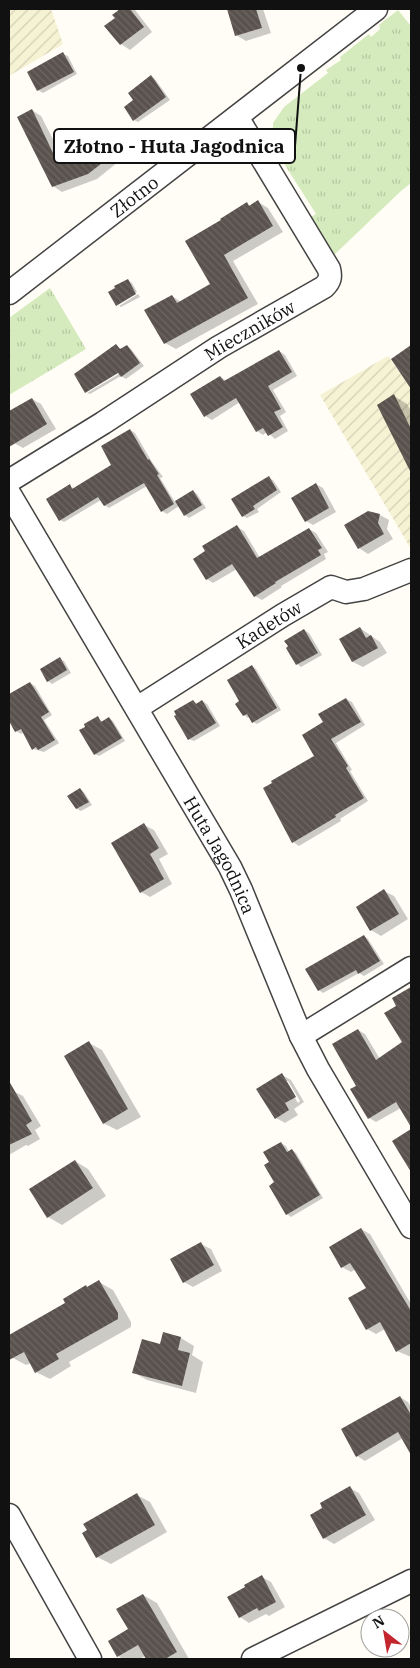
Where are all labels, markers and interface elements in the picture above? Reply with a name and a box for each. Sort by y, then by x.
callout: Złotno - Huta Jagodnica [54,129,295,163]
text: Złotno - Huta Jagodnica [63,134,285,158]
street label: Złotno [105,170,163,222]
street label: Mieczników [200,295,299,365]
street label: Kadetów [231,595,306,654]
street label: Huta Jagodnica [179,792,261,917]
north arrow [360,1608,410,1658]
text: N [369,1611,388,1632]

